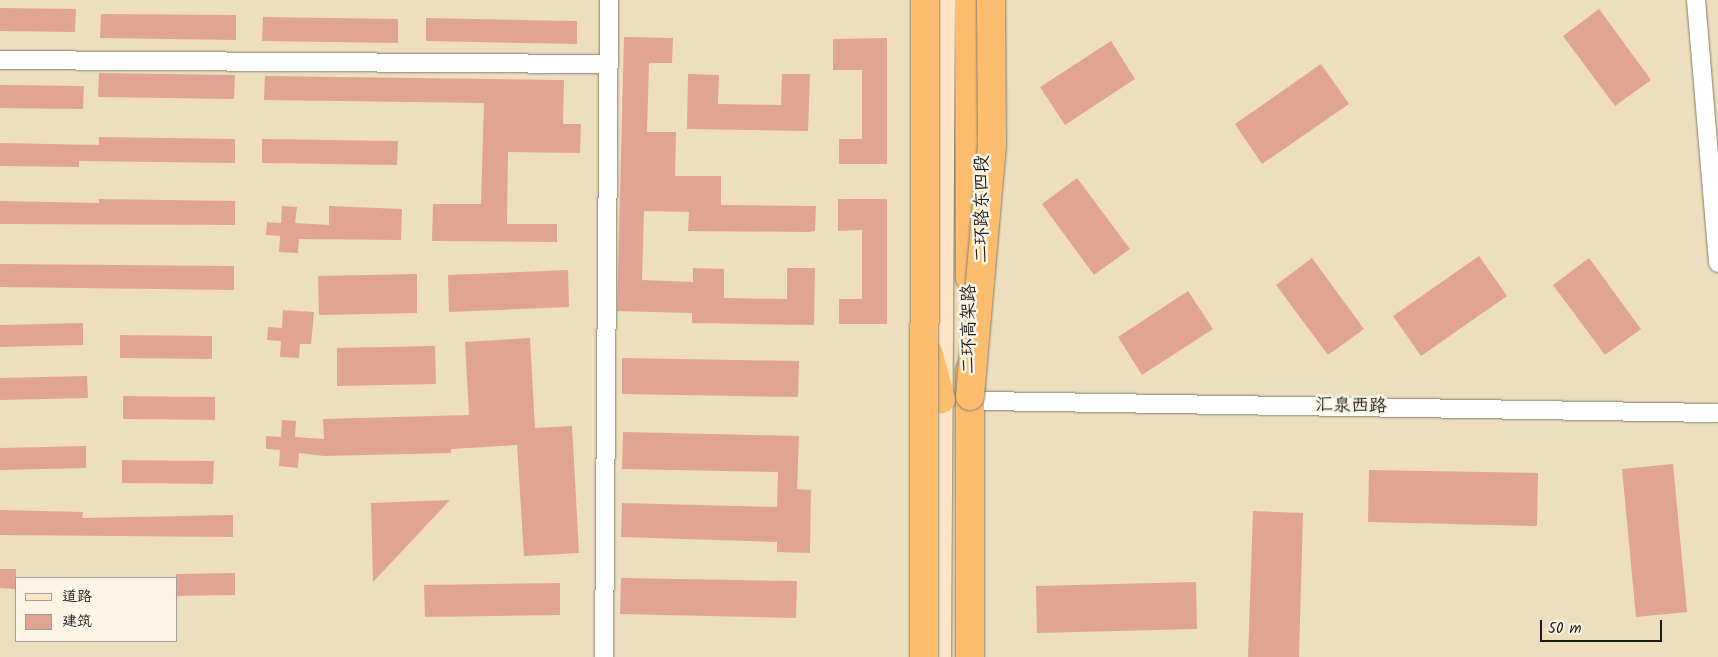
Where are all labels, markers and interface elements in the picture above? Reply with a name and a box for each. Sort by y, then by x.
street label: 二环路东四段 [972,155,994,263]
street label: 二环高架路 [959,284,981,374]
street label: 汇泉西路 [1315,396,1387,418]
legend [15,577,178,642]
text: 道路 [62,585,92,609]
text: 建筑 [62,610,92,634]
scale bar [1543,610,1666,642]
text: 50 m [1548,617,1582,641]

